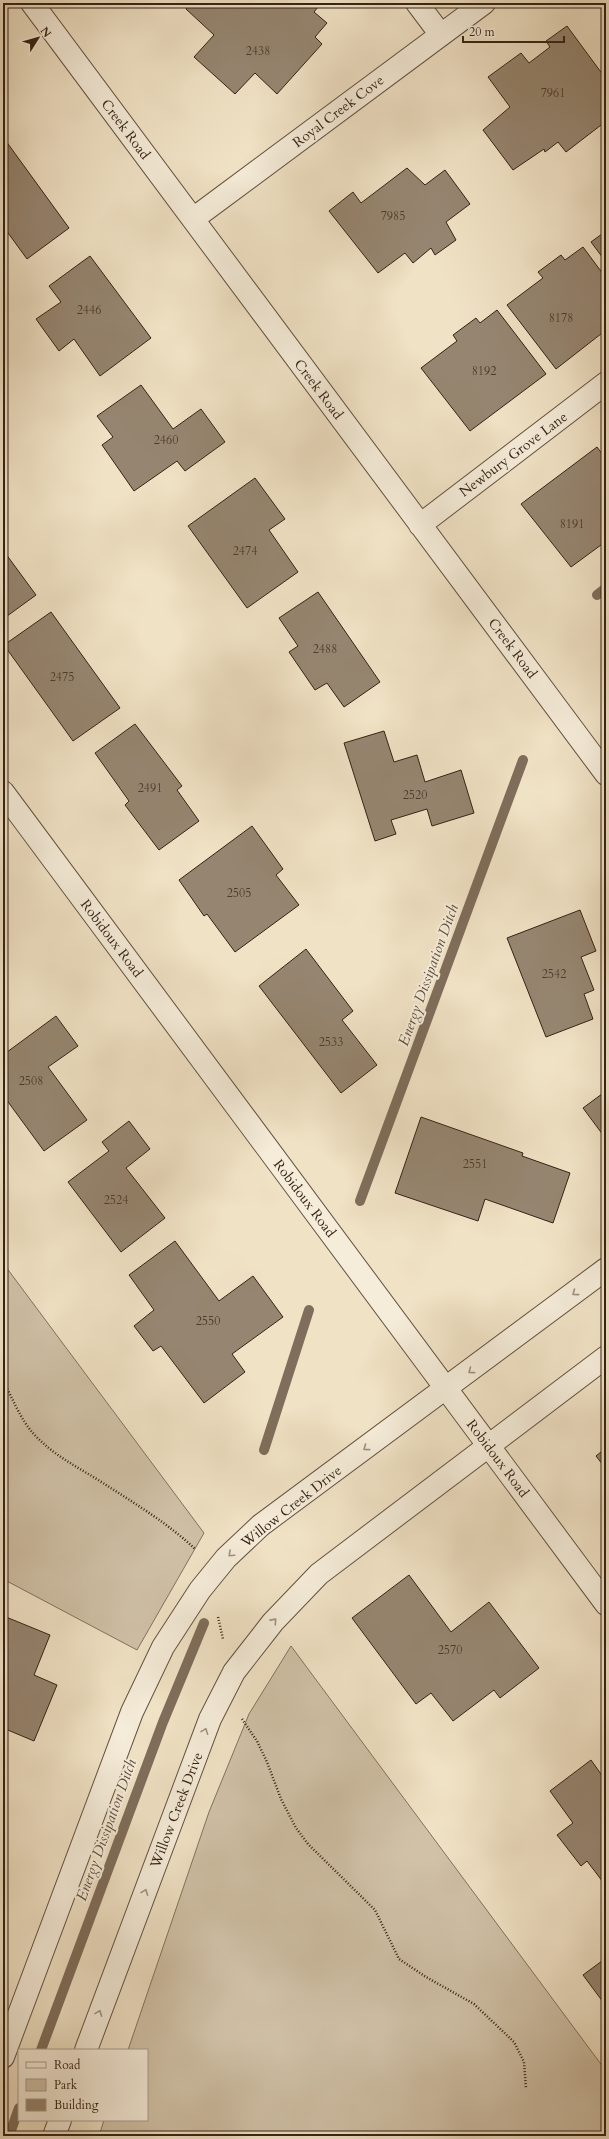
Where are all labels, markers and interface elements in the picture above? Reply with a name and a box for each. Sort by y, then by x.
north arrow [18,18,58,58]
scale bar [463,18,564,44]
text: N [37,24,55,41]
text: 20 m [469,24,496,40]
house number: 2438 [246,43,270,59]
street label: Royal Creek Cove [289,71,388,152]
house number: 7961 [541,85,565,101]
street label: Creek Road [97,95,155,164]
house number: 7985 [381,208,405,224]
house number: 2446 [77,302,101,318]
house number: 8178 [549,310,573,326]
street label: Creek Road [290,355,348,424]
house number: 8192 [472,363,496,379]
street label: Newbury Grove Lane [455,407,571,501]
house number: 2460 [154,432,178,448]
house number: 8191 [560,516,584,532]
house number: 2474 [233,543,257,559]
street label: Creek Road [484,614,542,683]
house number: 2488 [313,641,337,657]
house number: 2475 [50,669,74,685]
house number: 2491 [138,780,162,796]
house number: 2520 [403,787,427,803]
house number: 2505 [227,885,251,901]
street label: Robidoux Road [76,895,147,982]
water label: Energy Dissipation Ditch [393,901,463,1049]
house number: 2542 [542,966,566,982]
house number: 2533 [319,1034,343,1050]
house number: 2508 [19,1073,43,1089]
street label: Robidoux Road [269,1155,340,1242]
house number: 2551 [463,1156,487,1172]
house number: 2524 [104,1192,128,1208]
one-way arrow [572,1288,579,1295]
house number: 2550 [196,1313,220,1329]
one-way arrow [468,1366,475,1374]
street label: Robidoux Road [462,1415,533,1502]
one-way arrow [364,1443,371,1450]
street label: Willow Creek Drive [236,1461,346,1552]
one-way arrow [228,1549,236,1556]
one-way arrow [269,1618,277,1626]
house number: 2570 [438,1642,462,1658]
one-way arrow [201,1727,209,1734]
street label: Willow Creek Drive [145,1749,207,1872]
water label: Energy Dissipation Ditch [71,1756,141,1904]
one-way arrow [141,1888,149,1895]
one-way arrow [95,2010,103,2017]
legend [18,2049,148,2121]
text: Road [54,2057,81,2073]
text: Park [54,2077,78,2093]
text: Building [54,2097,99,2113]

